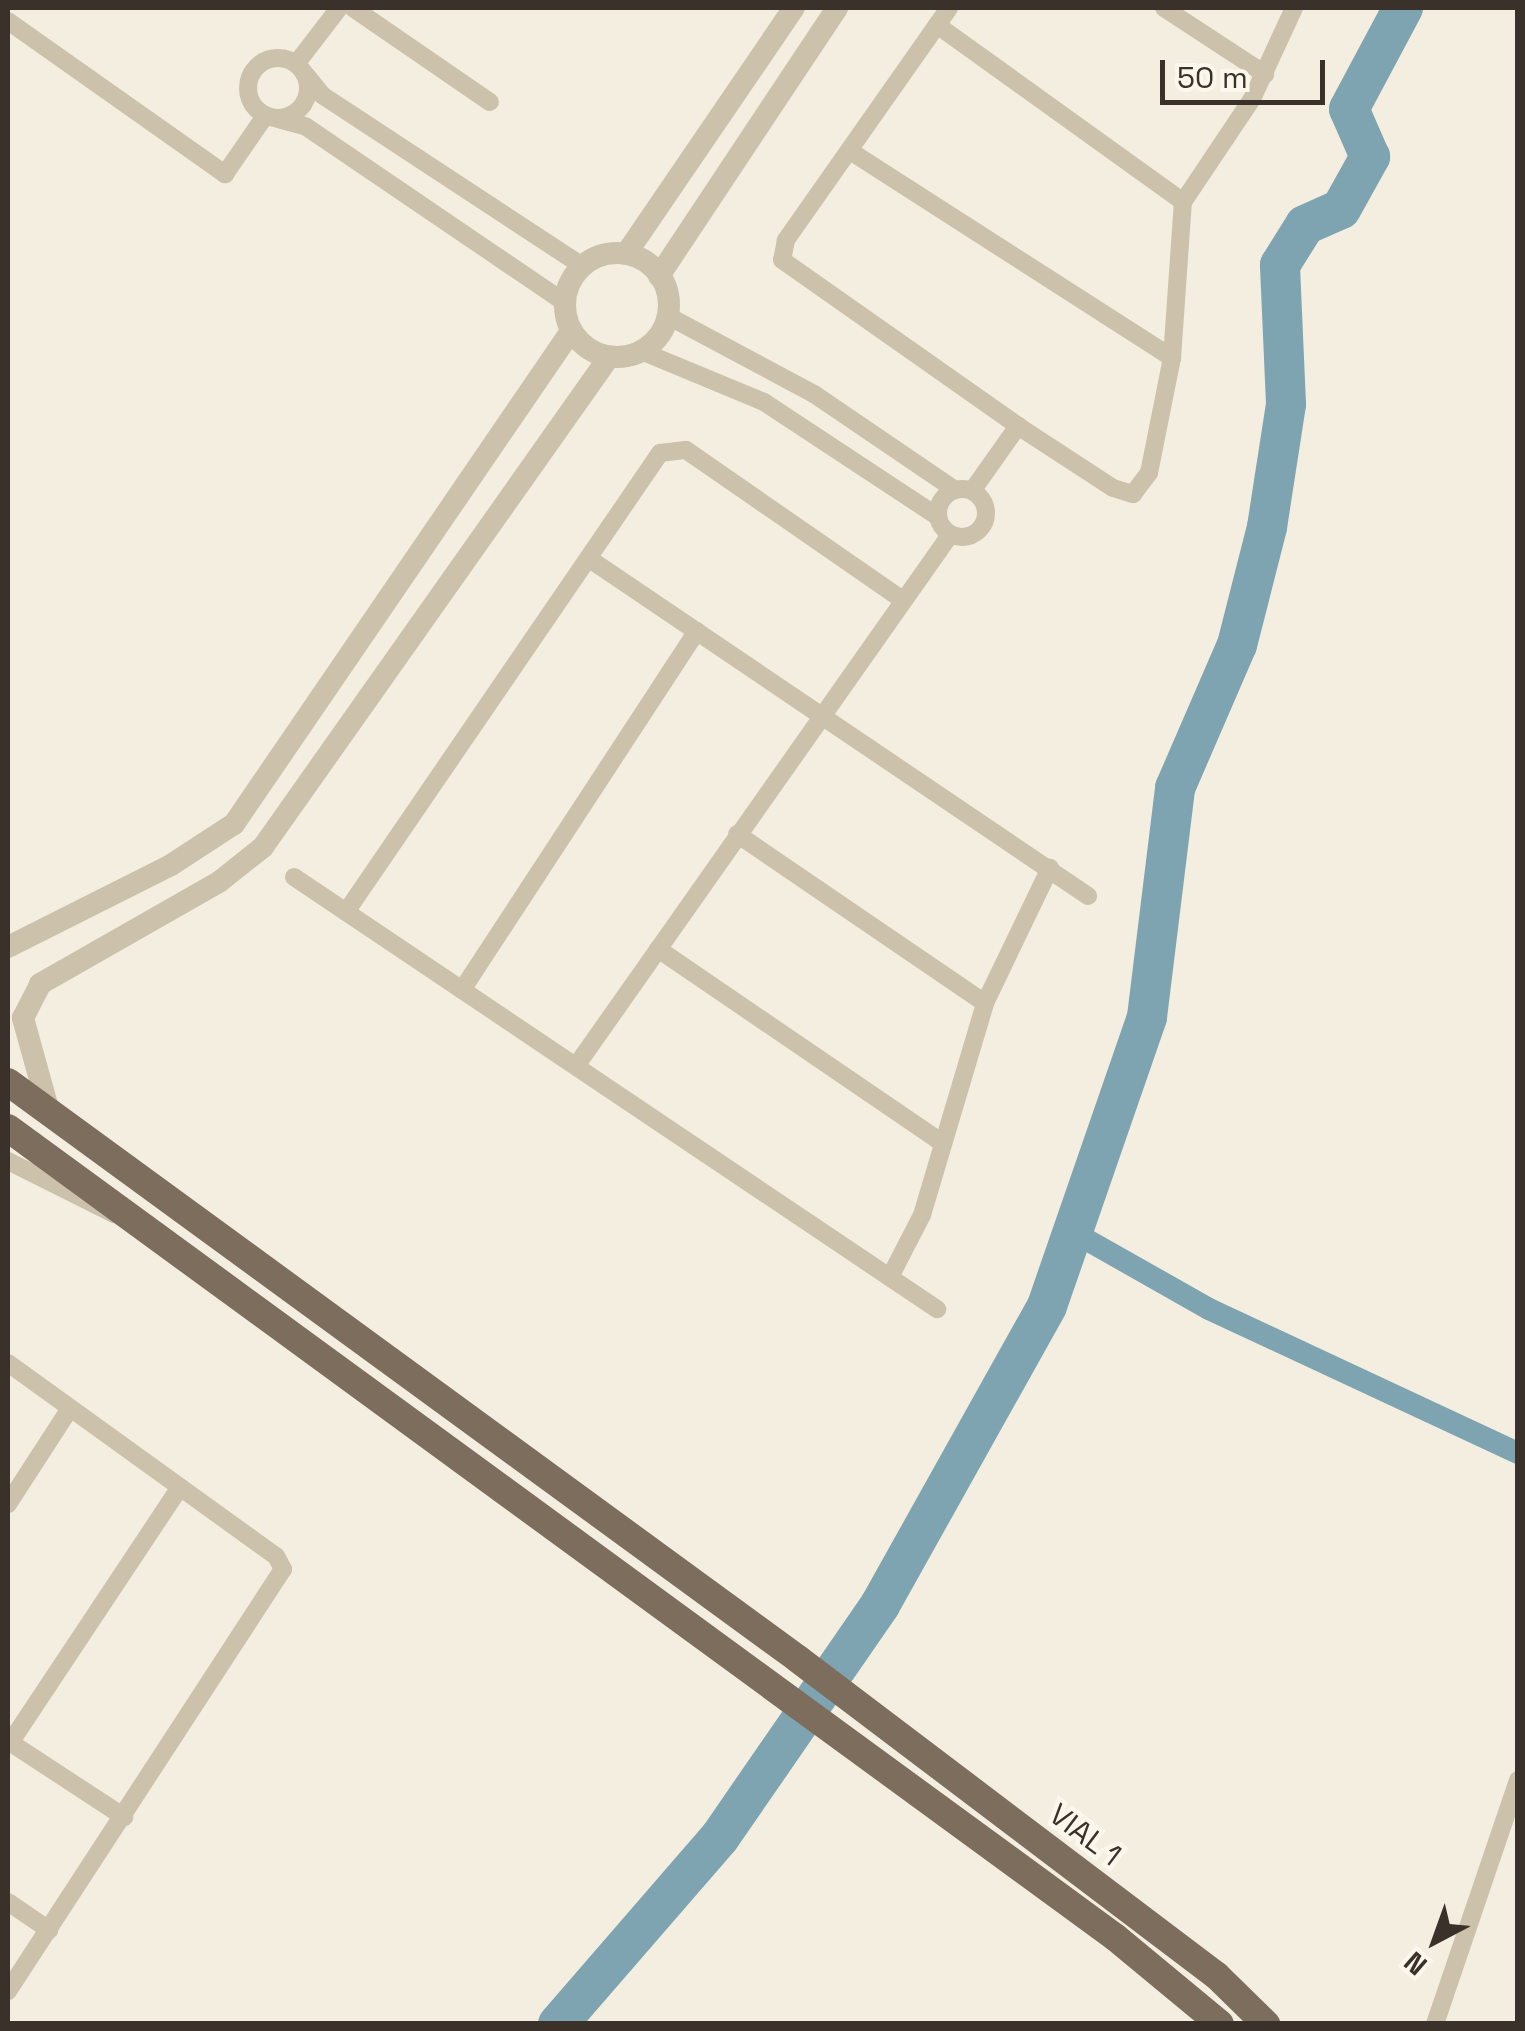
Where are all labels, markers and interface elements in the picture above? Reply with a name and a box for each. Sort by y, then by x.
scale bar [1165,40,1330,102]
text: 50 m [1177,58,1248,97]
street label: VIAL 1 [1042,1796,1128,1874]
north arrow [1385,1891,1485,1991]
text: N [1396,1944,1434,1983]

